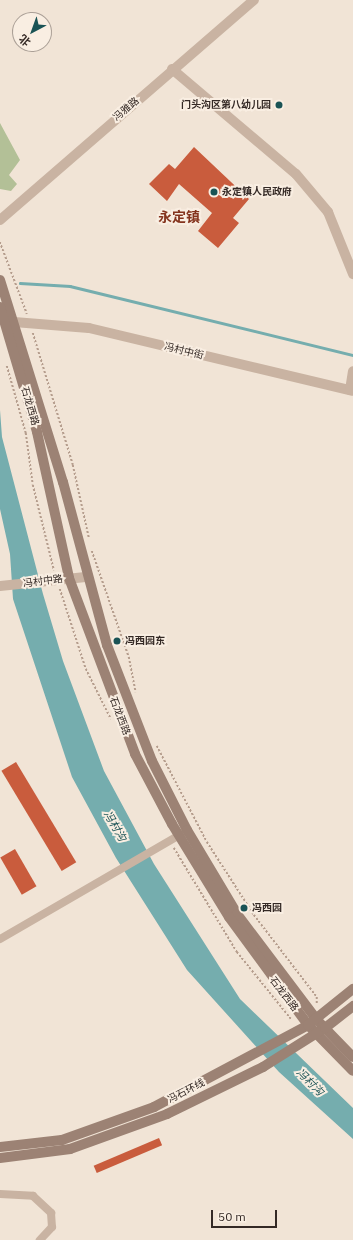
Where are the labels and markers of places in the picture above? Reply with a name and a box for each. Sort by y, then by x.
place label: 门头沟区第八幼儿园 [181,99,271,111]
marker: 门头沟区第八幼儿园 [274,100,284,110]
place label: 永定镇人民政府 [222,186,292,198]
marker: 永定镇人民政府 [209,187,219,197]
place label: 冯西园东 [125,635,165,647]
marker: 冯西园东 [112,636,122,646]
place label: 冯西园 [252,902,282,914]
marker: 冯西园 [239,903,249,913]

